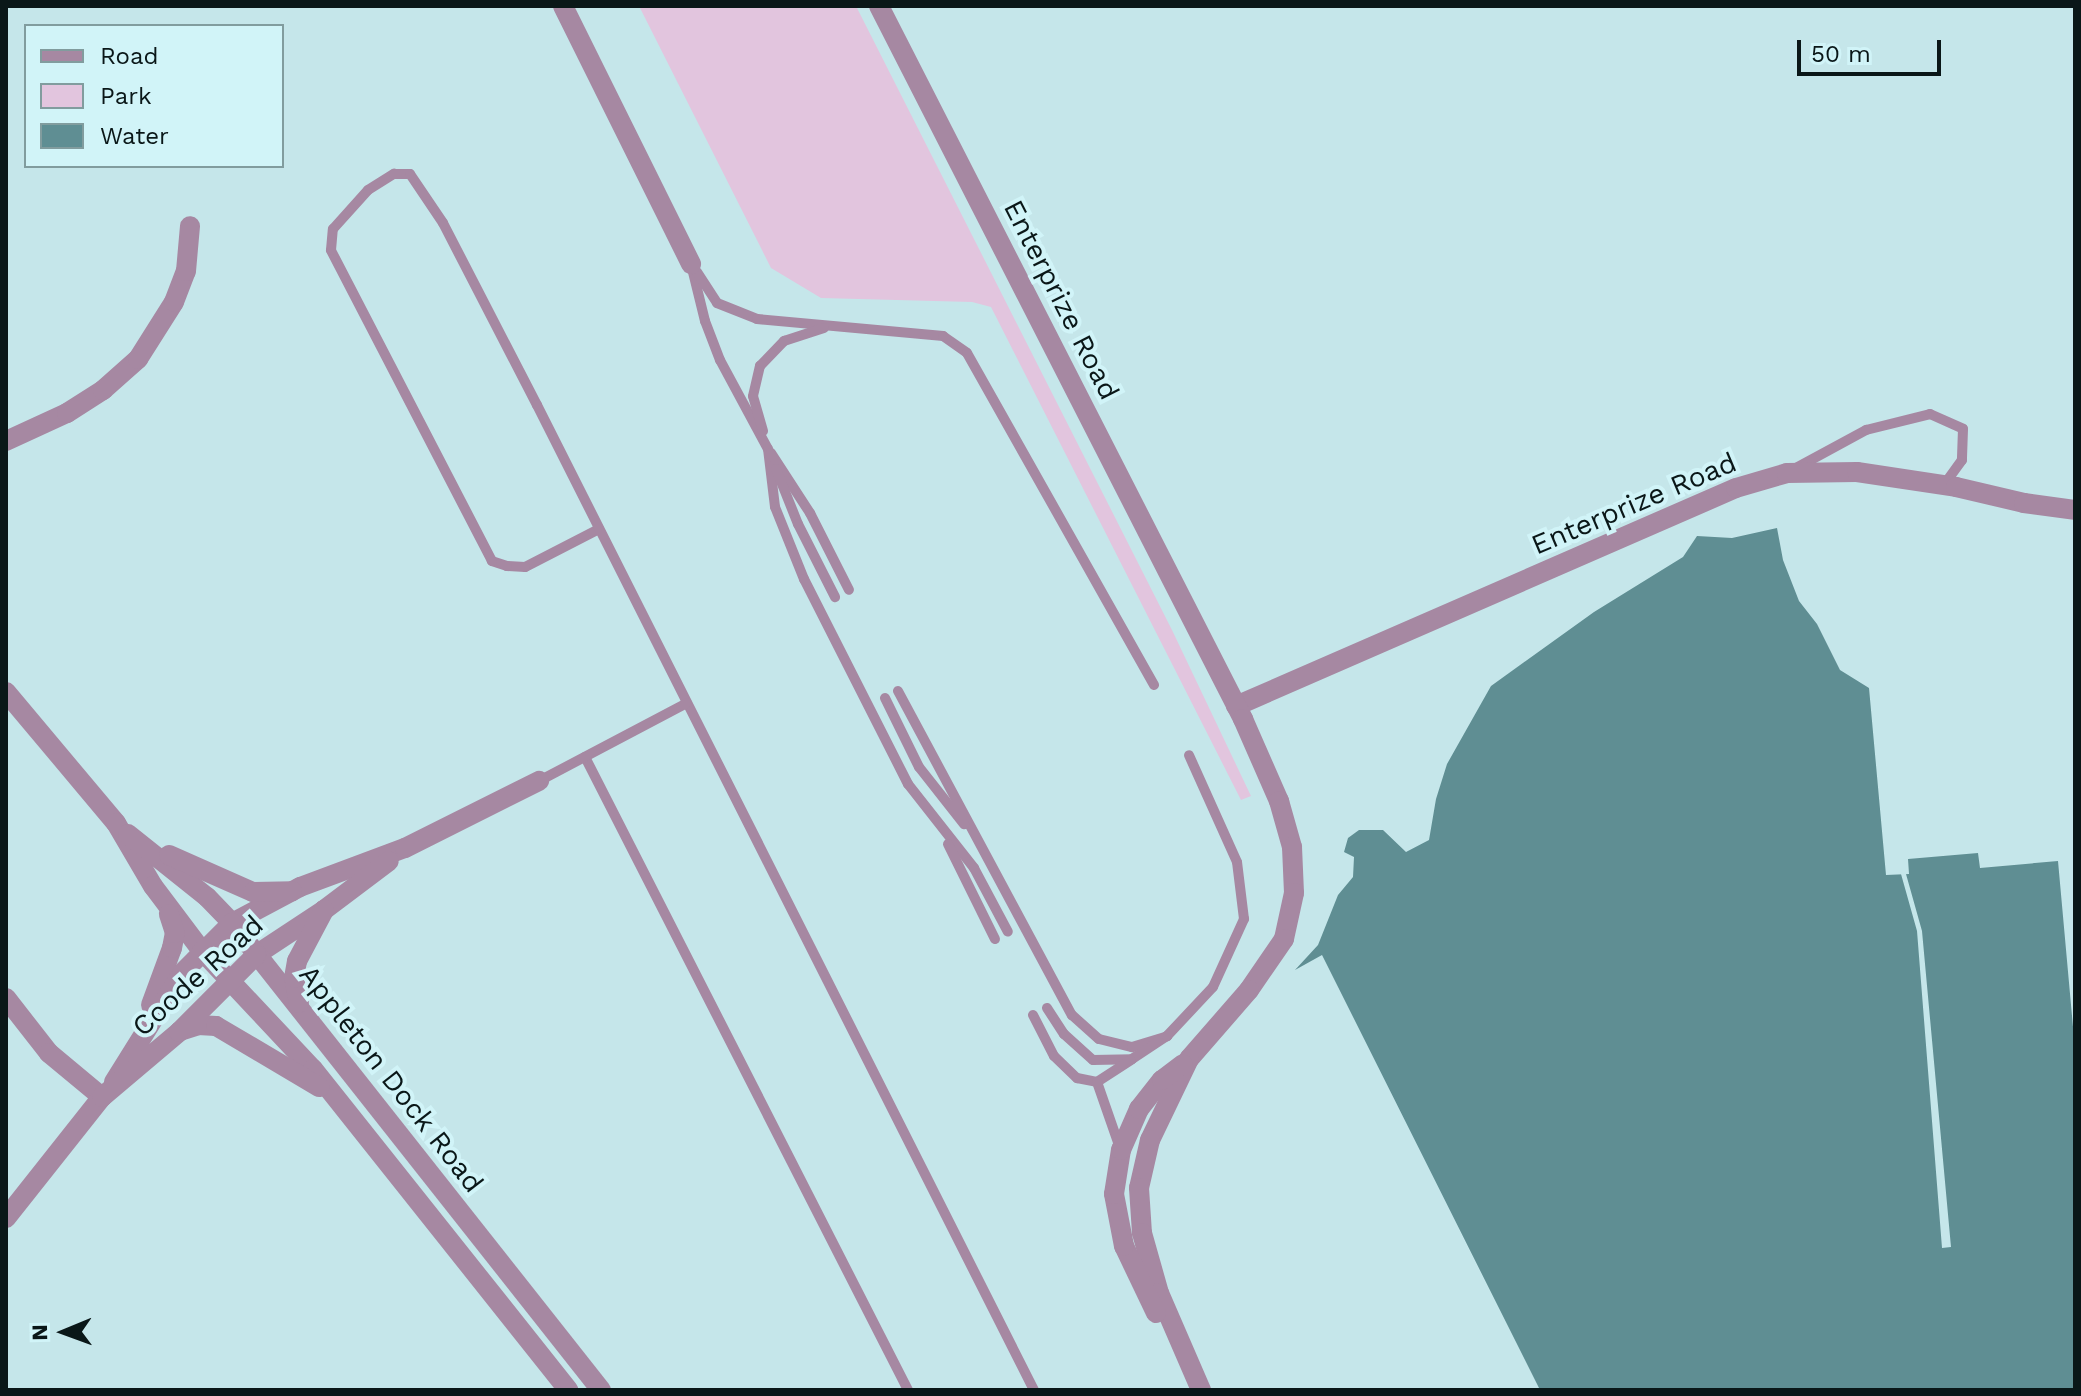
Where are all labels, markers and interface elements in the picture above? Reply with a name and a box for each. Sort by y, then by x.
legend [24,24,284,168]
scale bar [1801,24,1945,74]
text: 50 m [1811,40,1871,68]
text: Road [100,42,159,70]
text: Park [100,82,152,110]
text: Water [100,122,169,150]
street label: Enterprize Road [996,195,1126,405]
street label: Enterprize Road [1526,446,1742,562]
street label: Coode Road [126,909,270,1043]
street label: Appleton Dock Road [292,958,490,1200]
north arrow [24,1292,104,1372]
text: N [27,1324,52,1341]

